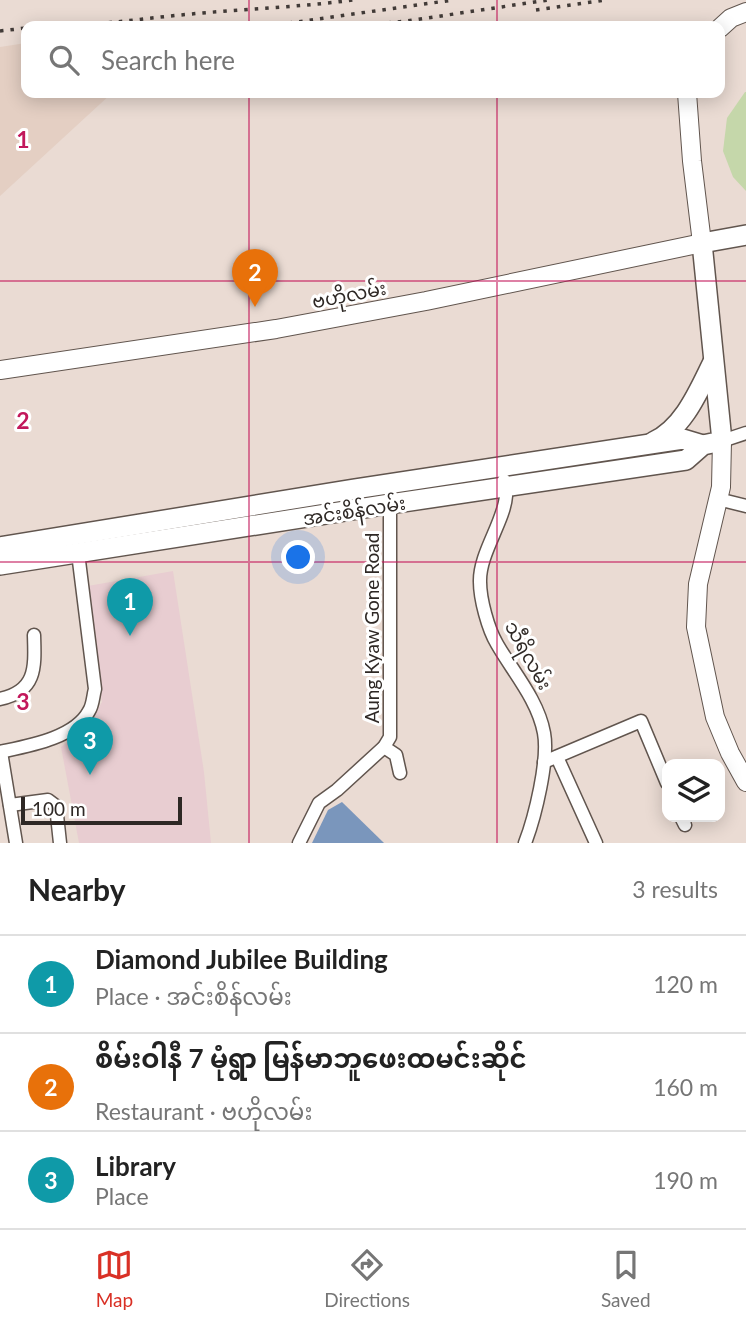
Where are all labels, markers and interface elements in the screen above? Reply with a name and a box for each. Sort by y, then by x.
search box [21,21,725,98]
icon: search [45,41,83,79]
text: Search here [101,44,235,76]
text: 1 [16,125,30,153]
pin: 2 [232,249,278,307]
street label: ဗဟိုလမ်း [310,274,389,318]
text: 2 [16,406,30,434]
street label: အင်းစိန်လမ်း [301,489,408,534]
street label: Aung Kyaw Gone Road [360,533,383,723]
your location [281,540,315,574]
pin: 1 [107,578,153,636]
street label: သီရိလမ်း [496,616,559,696]
text: 3 [16,687,30,715]
pin: 3 [67,717,113,775]
map controls [662,759,725,822]
button: layers [662,759,725,822]
scale bar [21,794,182,826]
text: 100 m [32,797,86,820]
text: Nearby [28,871,126,907]
text: 3 results [632,875,718,903]
text: Diamond Jubilee Building [95,943,388,975]
text: 1 [44,970,58,998]
text: 120 m [653,970,718,998]
text: Place · အင်းစိန်လမ်း [95,982,292,1010]
text: စိမ်းဝါနီ 7 မုံရွာ မြန်မာဘူဖေးထမင်းဆိုင် [95,1042,527,1074]
text: 2 [44,1073,58,1101]
text: 160 m [653,1073,718,1101]
text: Restaurant · ဗဟိုလမ်း [95,1097,312,1125]
text: Library [95,1150,176,1182]
text: 3 [44,1166,58,1194]
text: 190 m [653,1166,718,1194]
text: Place [95,1182,149,1210]
tab: Map [95,1246,133,1311]
tab: Directions [324,1246,410,1311]
tab: Saved [601,1246,651,1311]

